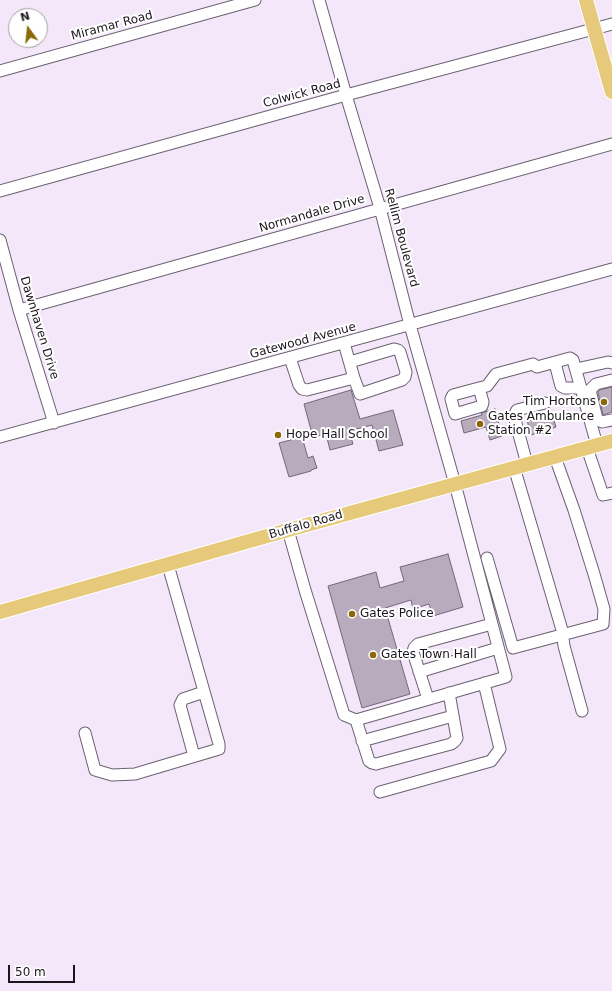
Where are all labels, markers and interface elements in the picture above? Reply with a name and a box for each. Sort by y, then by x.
north arrow [8,8,48,48]
street label: Miramar Road [70,8,154,44]
text: N [19,9,31,24]
street label: Colwick Road [262,77,342,111]
street label: Rellim Boulevard [381,187,421,289]
street label: Normandale Drive [258,192,366,236]
street label: Dawnhaven Drive [16,275,62,381]
street label: Gatewood Avenue [248,320,358,362]
place label: Tim Hortons [523,395,596,409]
marker: Tim Hortons [599,397,609,407]
place label: Gates Ambulance Station #2 [488,410,594,438]
marker: Gates Ambulance Station #2 [475,419,485,429]
place label: Hope Hall School [286,428,388,442]
marker: Hope Hall School [273,430,283,440]
street label: Buffalo Road [267,508,345,542]
place label: Gates Police [360,607,434,621]
marker: Gates Police [347,609,357,619]
place label: Gates Town Hall [381,648,477,662]
marker: Gates Town Hall [368,650,378,660]
scale bar [10,957,77,983]
text: 50 m [15,965,46,979]

